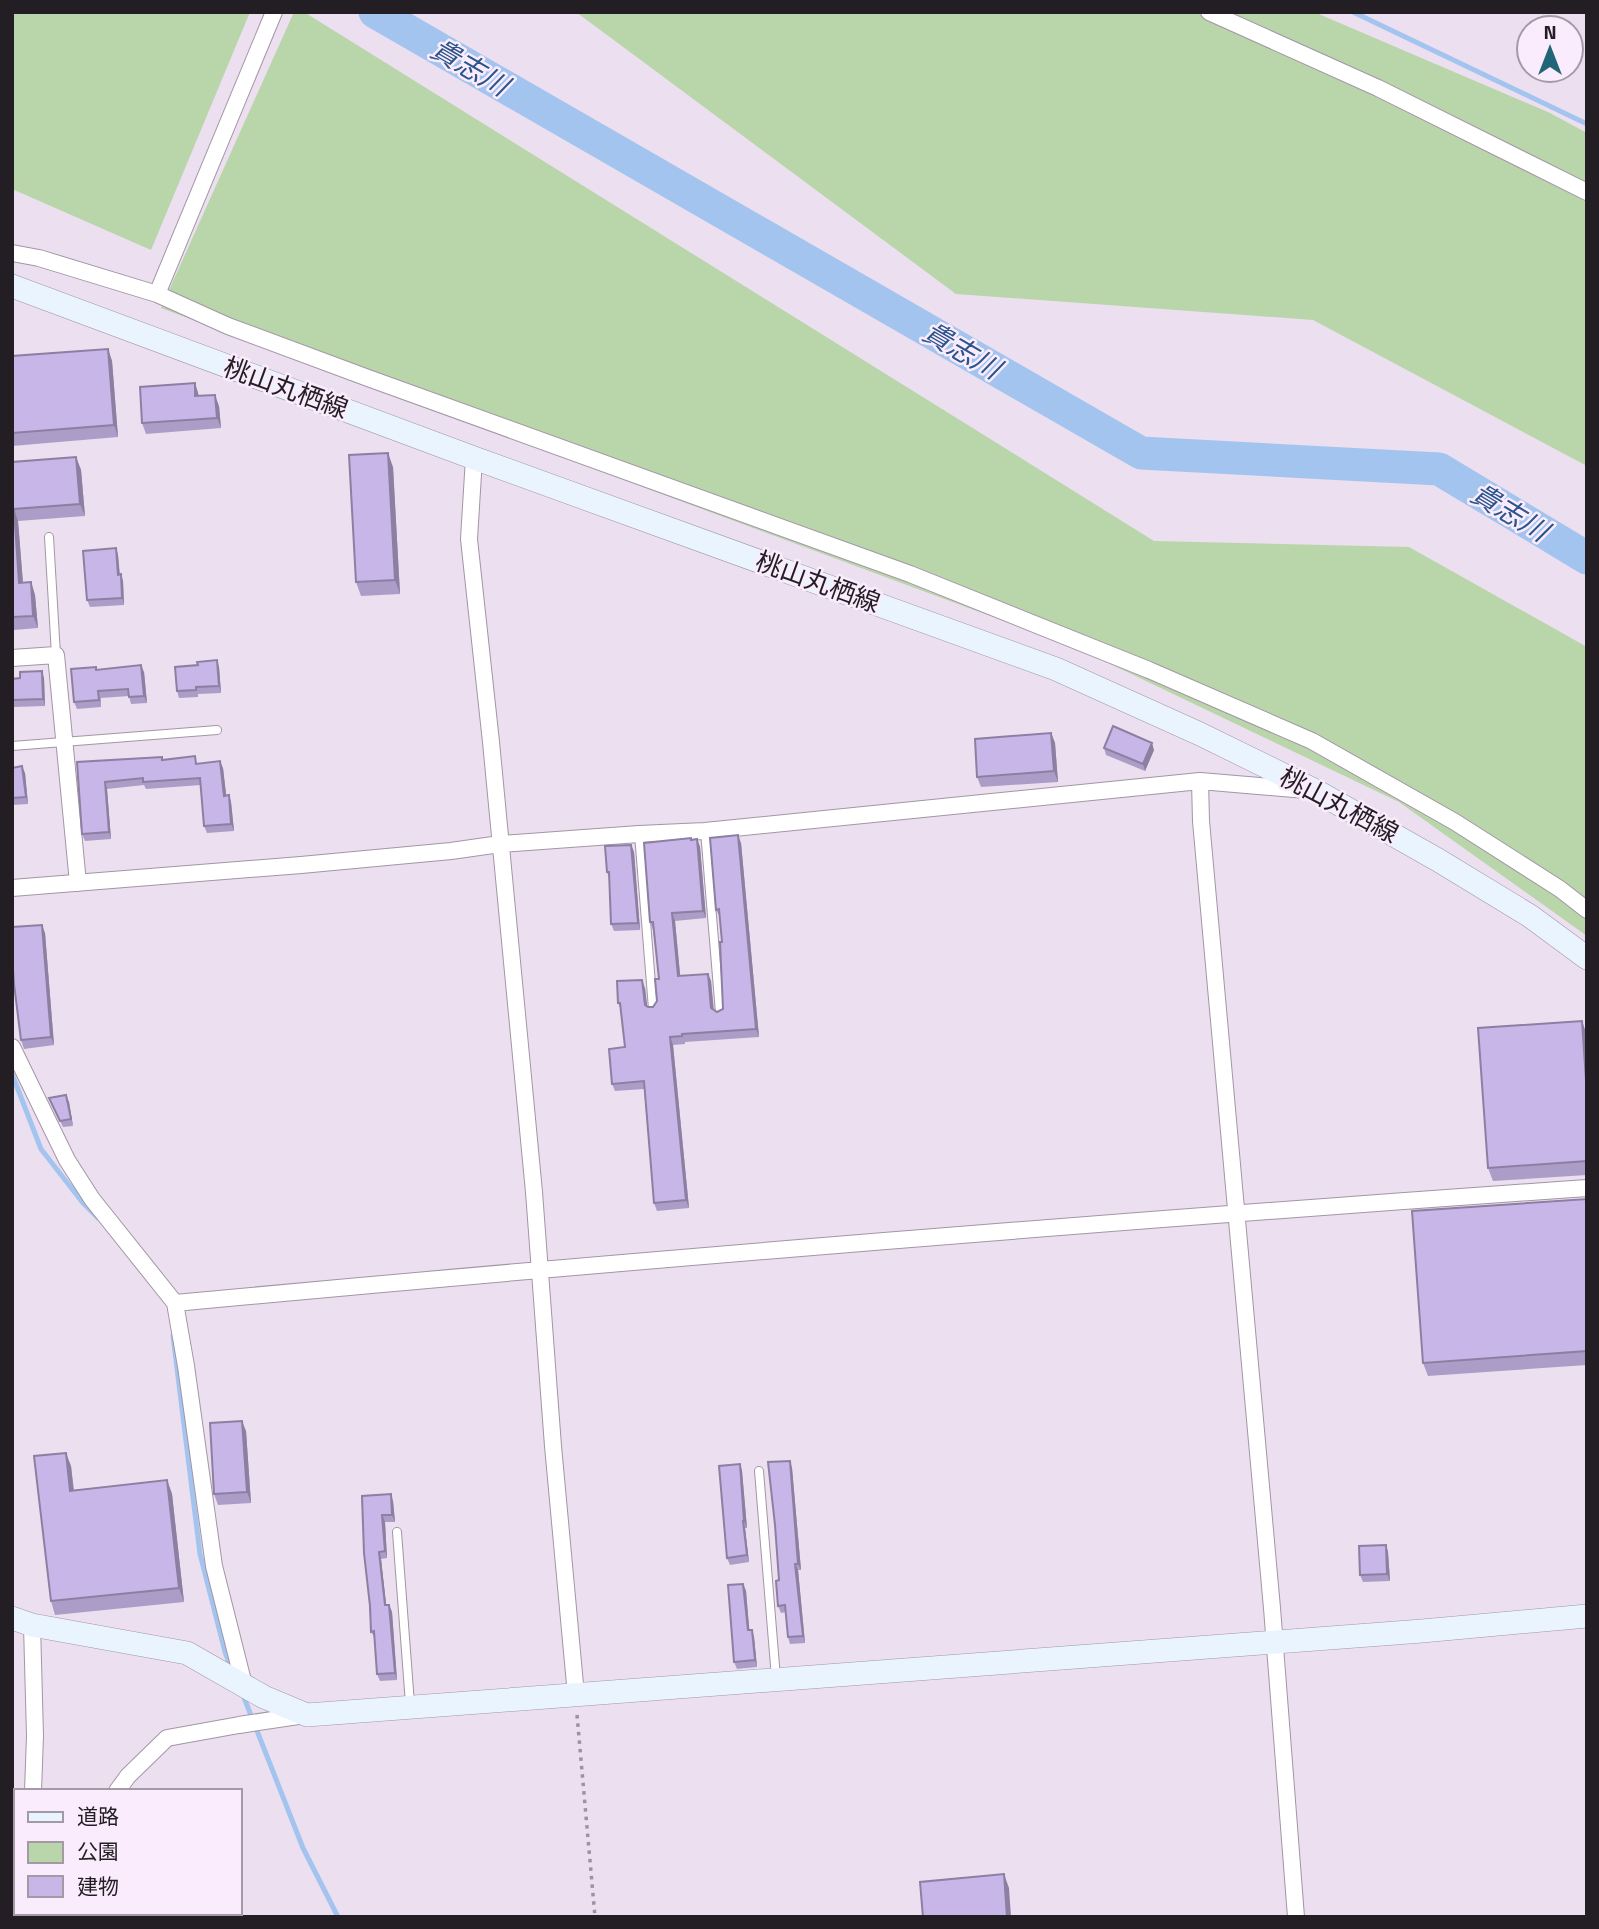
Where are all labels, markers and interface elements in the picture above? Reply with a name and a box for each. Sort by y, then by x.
north arrow [1515,14,1585,84]
text: N [1543,17,1557,46]
water label: 貴志川 [423,27,520,108]
water label: 貴志川 [915,310,1012,391]
street label: 桃山丸栖線 [218,347,354,428]
water label: 貴志川 [1463,472,1560,553]
street label: 桃山丸栖線 [750,541,886,622]
street label: 桃山丸栖線 [1273,757,1406,852]
legend [14,1789,242,1915]
text: 道路 [77,1800,119,1832]
text: 公園 [77,1835,119,1867]
text: 建物 [77,1870,119,1902]

